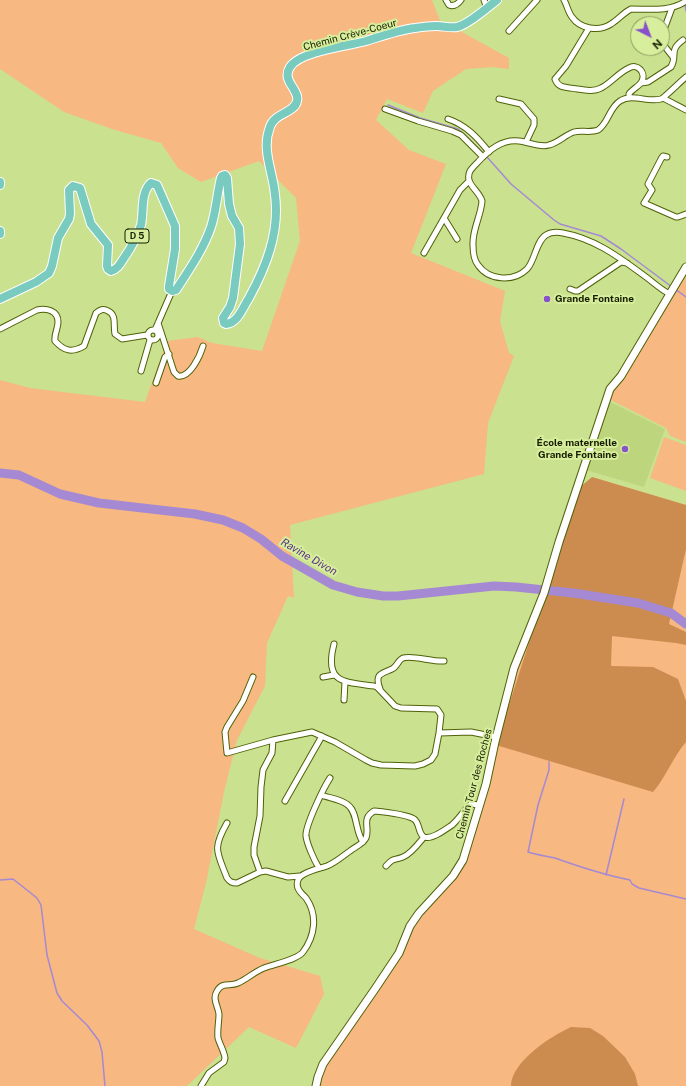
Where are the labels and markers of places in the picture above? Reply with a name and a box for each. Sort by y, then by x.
place label: Grande Fontaine [555,293,634,305]
marker: Grande Fontaine [542,294,552,304]
place label: École maternelle Grande Fontaine [537,437,617,460]
marker: École maternelle Grande Fontaine [620,444,630,454]

